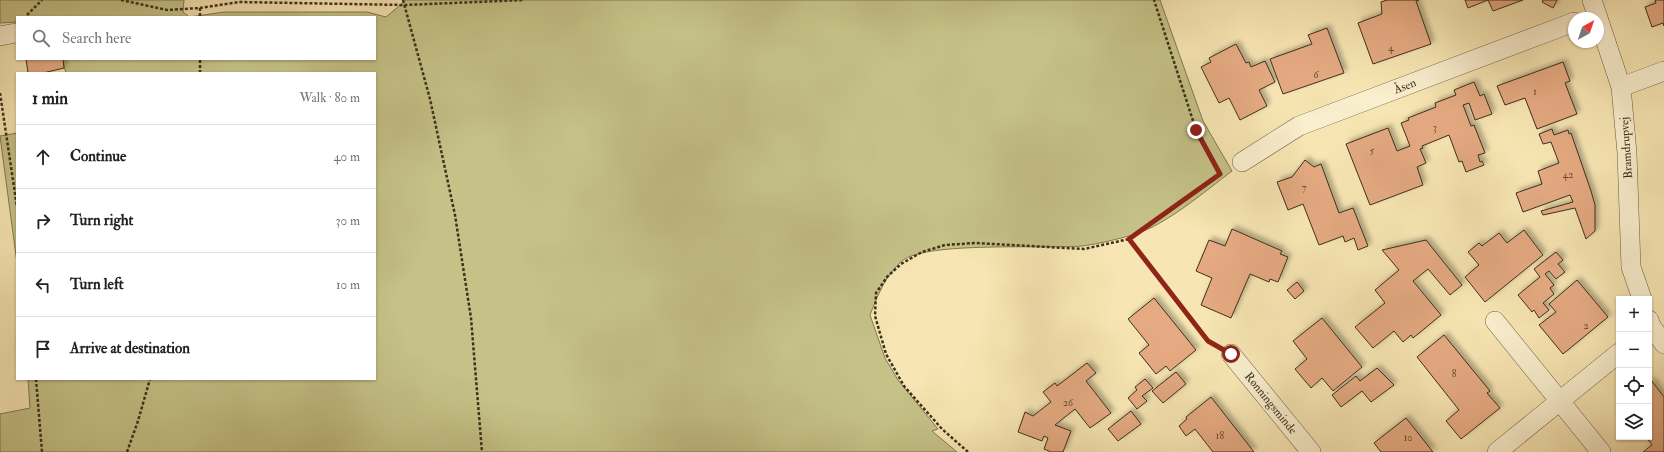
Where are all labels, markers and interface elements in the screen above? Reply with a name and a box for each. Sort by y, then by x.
north arrow [1568,12,1604,48]
search box [16,16,376,60]
icon: search [30,27,52,49]
text: Search here [62,29,131,48]
house number: 4 [1388,42,1394,54]
house number: 6 [1313,69,1319,81]
street label: Åsen [1391,75,1419,98]
house number: 1 [1533,86,1537,98]
text: 1 min [32,88,68,109]
text: Walk · 80 m [299,90,360,106]
street label: Bramdrupvej [1617,117,1636,179]
route end [1187,121,1205,139]
house number: 3 [1433,122,1437,134]
house number: 5 [1370,145,1375,157]
icon: ahead [32,146,54,168]
text: Continue [70,147,126,166]
text: 40 m [334,149,360,165]
house number: 42 [1563,169,1573,181]
house number: 7 [1302,182,1307,194]
icon: right [32,210,54,232]
text: Turn right [70,211,133,230]
text: 30 m [336,213,360,229]
icon: left [32,274,54,296]
text: Turn left [70,275,124,294]
text: 10 m [336,277,360,293]
map controls [1616,296,1652,440]
button: + [1616,296,1652,332]
house number: 2 [1583,320,1589,332]
button: − [1616,332,1652,368]
icon: arrive [32,338,54,360]
text: Arrive at destination [70,339,190,358]
route start [1222,345,1240,363]
house number: 8 [1452,368,1457,380]
button: locate [1616,368,1652,404]
street label: Rønningsminde [1241,369,1300,437]
house number: 26 [1063,397,1074,409]
button: layers [1616,404,1652,440]
house number: 18 [1216,430,1224,442]
house number: 10 [1404,432,1412,444]

